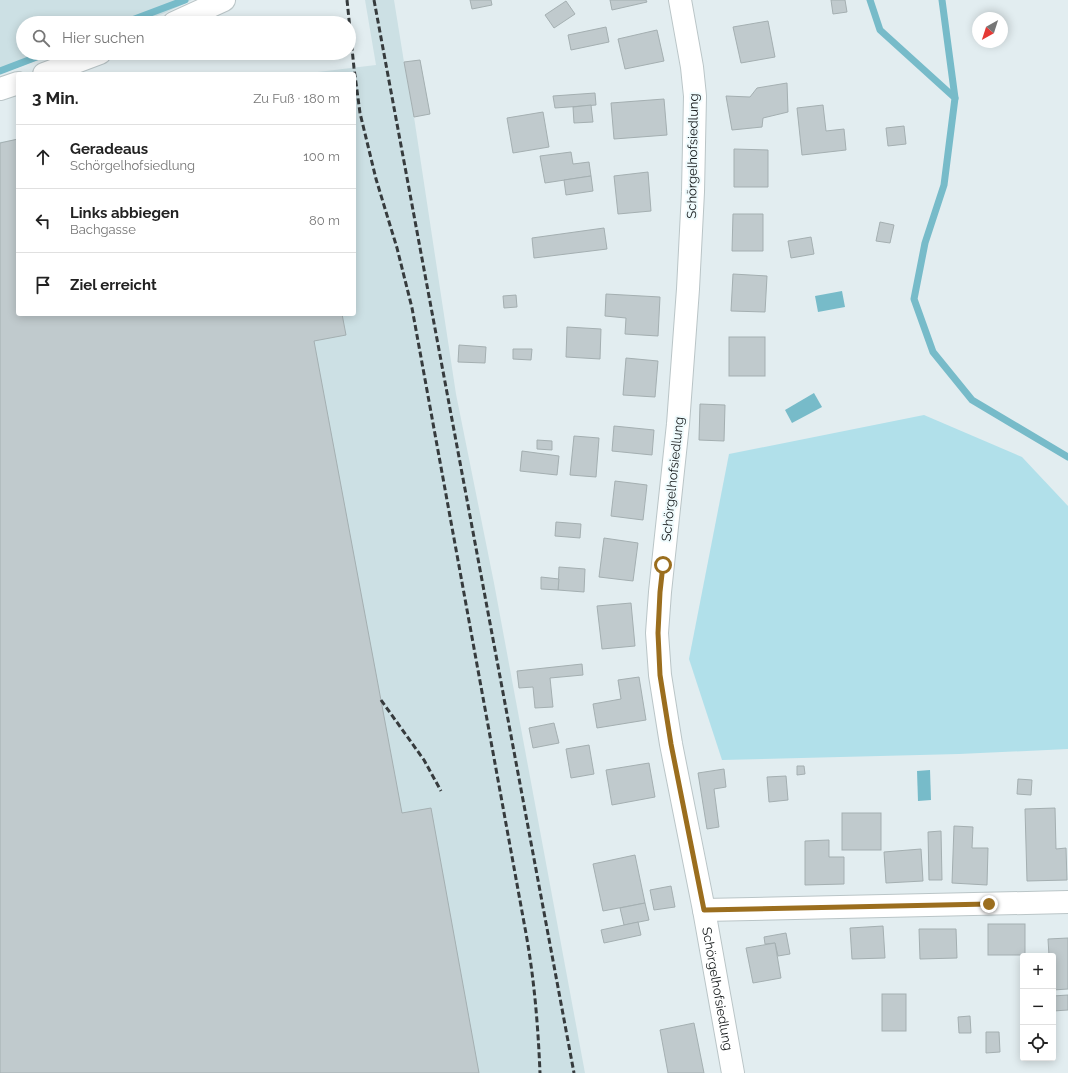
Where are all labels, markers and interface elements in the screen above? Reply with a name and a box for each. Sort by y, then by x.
north arrow [972,12,1008,48]
search box [16,16,356,60]
icon: search [30,27,52,49]
text: Hier suchen [62,29,145,47]
text: 3 Min. [32,88,79,108]
text: Zu Fuß · 180 m [253,91,340,106]
street label: Schörgelhofsiedlung [684,93,701,219]
text: Geradeaus [70,140,148,158]
icon: ahead [32,146,54,168]
text: 100 m [303,149,340,164]
text: Schörgelhofsiedlung [70,158,195,173]
text: Links abbiegen [70,204,179,222]
icon: left [32,210,54,232]
text: 80 m [309,213,340,228]
text: Bachgasse [70,222,136,237]
icon: arrive [32,274,54,296]
text: Ziel erreicht [70,276,157,294]
street label: Schörgelhofsiedlung [658,416,686,542]
route start [654,556,672,574]
route end [980,895,998,913]
street label: Schörgelhofsiedlung [699,926,736,1052]
map controls [1020,953,1056,1061]
button: + [1020,953,1056,989]
button: − [1020,989,1056,1025]
button: locate [1020,1025,1056,1061]

